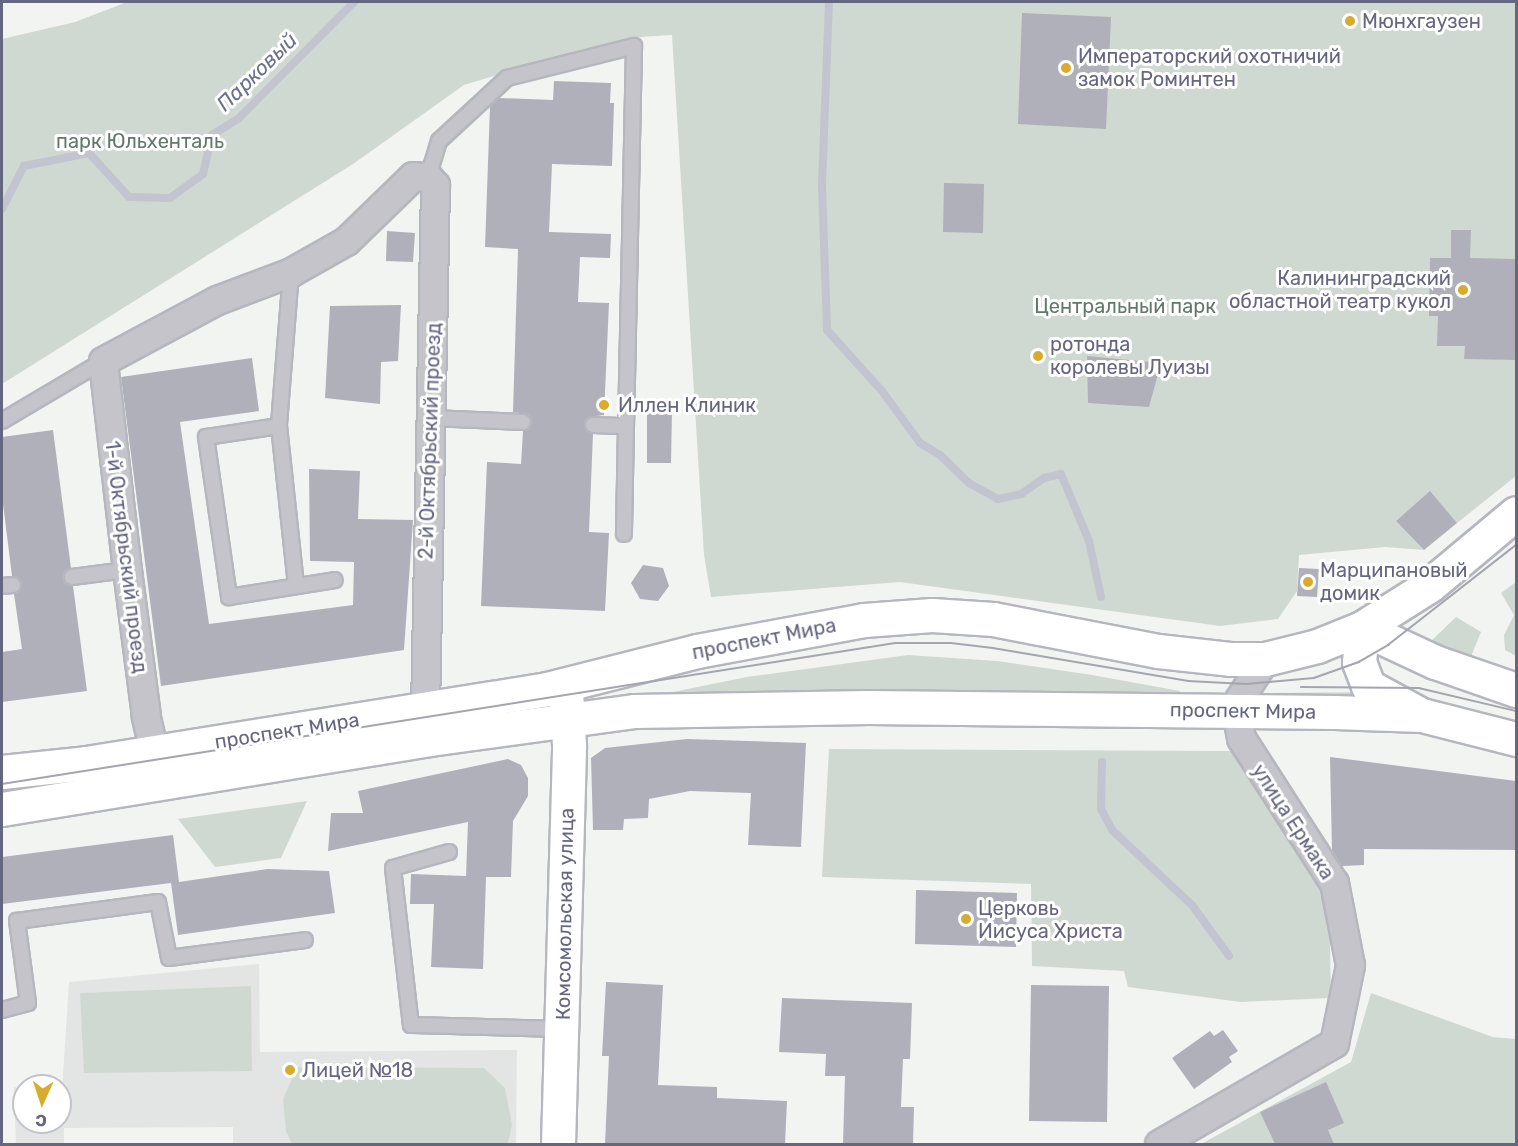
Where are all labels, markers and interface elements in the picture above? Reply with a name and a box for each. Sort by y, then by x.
place label: Мюнхгаузен [1362,9,1481,33]
marker: Мюнхгаузен [1343,14,1357,28]
water label: Парковый [212,28,302,116]
place label: Императорский охотничий замок Роминтен [1078,45,1341,92]
marker: Императорский охотничий замок Роминтен [1059,61,1073,75]
park label: парк Юльхенталь [56,129,224,153]
place label: Калининградский областной театр кукол [1229,266,1451,313]
marker: Калининградский областной театр кукол [1456,283,1470,297]
park label: Центральный парк [1034,294,1216,318]
street label: 2-й Октябрьский проезд [414,322,446,560]
place label: ротонда королевы Луизы [1050,332,1210,379]
marker: ротонда королевы Луизы [1031,349,1045,363]
place label: Иллен Клиник [618,393,756,417]
marker: Иллен Клиник [595,396,613,414]
street label: 1-й Октябрьский проезд [100,439,152,675]
place label: Марципановый домик [1320,558,1467,605]
marker: Марципановый домик [1301,575,1315,589]
street label: проспект Мира [690,613,838,665]
street label: проспект Мира [1170,698,1316,724]
street label: проспект Мира [213,708,361,754]
street label: улица Ермака [1247,760,1339,884]
street label: Комсомольская улица [551,808,579,1020]
place label: Церковь Иисуса Христа [978,896,1123,943]
marker: Церковь Иисуса Христа [959,912,973,926]
place label: Лицей №18 [302,1058,413,1082]
marker: Лицей №18 [283,1063,297,1077]
north arrow [12,1074,72,1134]
text: С [35,1111,47,1130]

